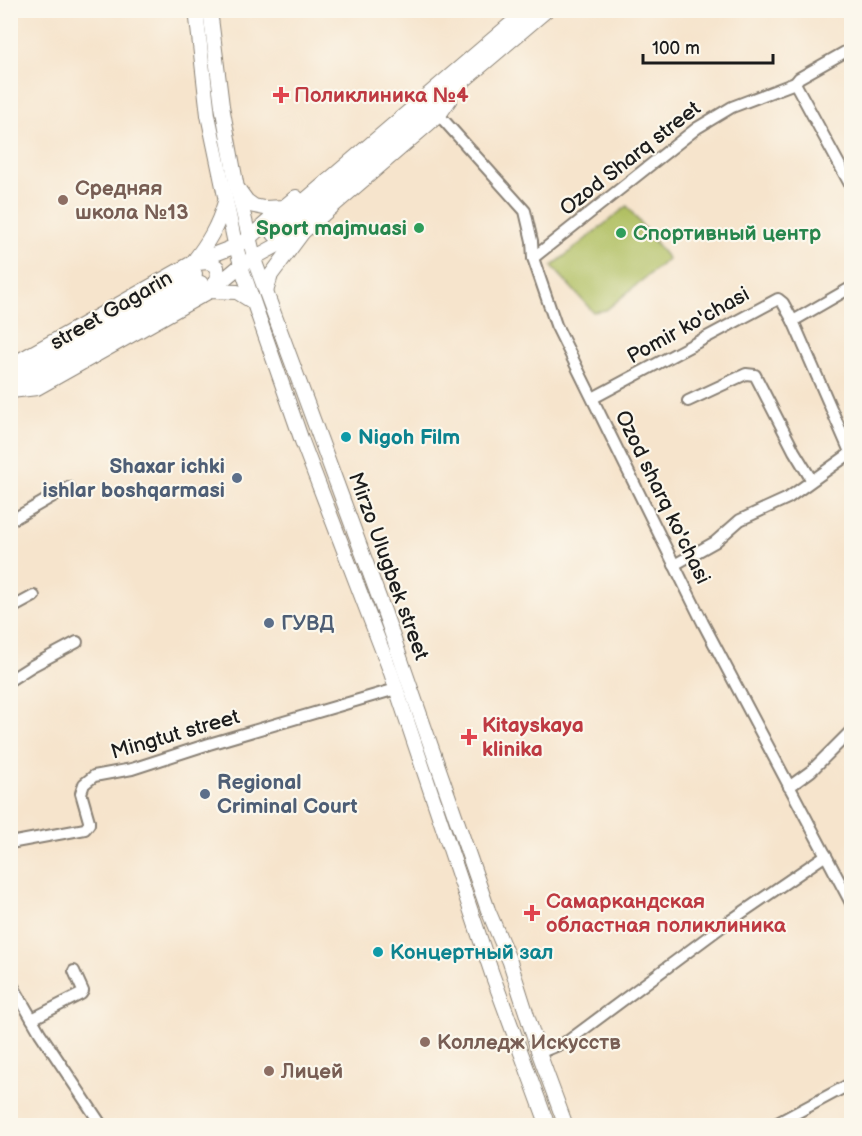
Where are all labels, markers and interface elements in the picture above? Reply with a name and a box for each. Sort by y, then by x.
scale bar [643,27,774,65]
text: 100 m [652,38,700,59]
place label: Поликлиника №4 [294,83,469,108]
marker: Поликлиника №4 [272,86,290,104]
street label: Ozod Sharq street [555,95,706,221]
place label: Средняя школа №13 [75,176,188,225]
marker: Средняя школа №13 [56,193,70,207]
place label: Sport majmuasi [256,216,407,241]
marker: Sport majmuasi [412,221,426,235]
place label: Спортивный центр [633,221,822,246]
marker: Спортивный центр [614,226,628,240]
street label: street Gagarin [46,265,177,356]
street label: Pomir ko'chasi [623,282,754,369]
street label: Ozod sharq ko'chasi [610,406,715,588]
place label: Nigoh Film [358,425,460,450]
marker: Nigoh Film [339,430,353,444]
place label: Shaxar ichki ishlar boshqarmasi [43,454,225,503]
street label: Mirzo Ulugbek street [343,469,434,664]
marker: Shaxar ichki ishlar boshqarmasi [230,471,244,485]
place label: ГУВД [281,611,334,636]
marker: ГУВД [262,616,276,630]
street label: Mingtut street [108,704,243,765]
place label: Kitayskaya klinika [482,713,584,762]
marker: Kitayskaya klinika [460,728,478,746]
place label: Regional Criminal Court [217,770,358,819]
marker: Regional Criminal Court [198,787,212,801]
place label: Самаркандская областная поликлиника [546,889,787,938]
marker: Самаркандская областная поликлиника [523,904,541,922]
place label: Концертный зал [390,940,553,965]
marker: Концертный зал [371,945,385,959]
place label: Колледж Искусств [437,1030,621,1055]
marker: Колледж Искусств [418,1035,432,1049]
place label: Лицей [280,1059,343,1084]
marker: Лицей [262,1064,276,1078]

